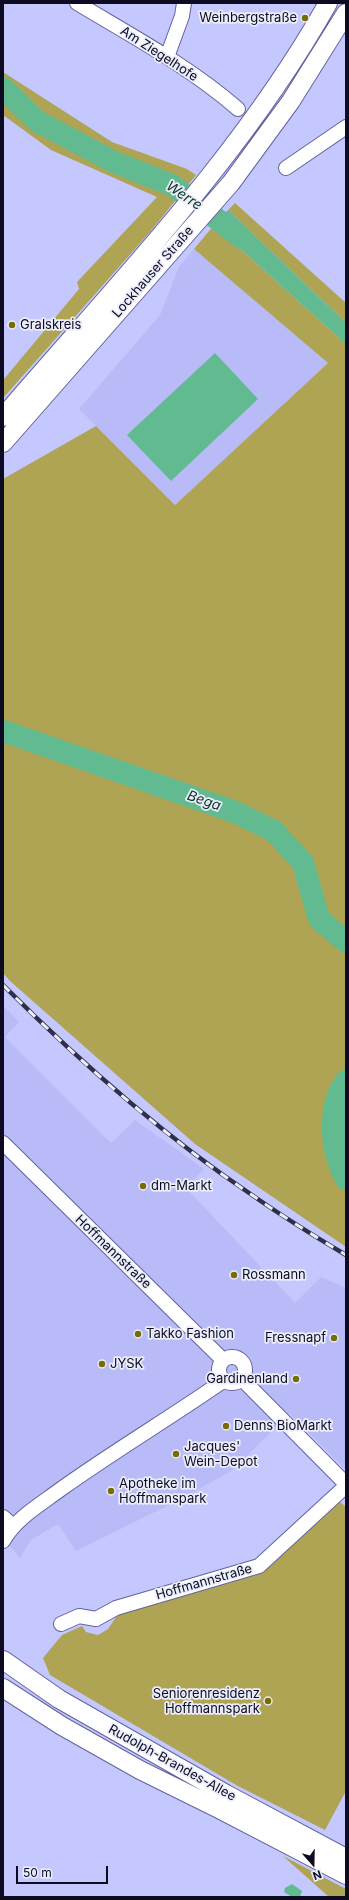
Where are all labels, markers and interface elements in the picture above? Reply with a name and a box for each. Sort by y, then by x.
place label: Weinbergstraße [199,10,297,26]
marker: Weinbergstraße [300,13,310,23]
street label: Am Ziegelhofe [117,23,201,85]
water label: Werre [163,178,205,214]
street label: Lockhauser Straße [109,223,197,321]
place label: Gralskreis [20,317,81,333]
marker: Gralskreis [7,320,17,330]
water label: Bega [185,787,223,815]
place label: dm-Markt [151,1178,212,1194]
marker: dm-Markt [138,1181,148,1191]
street label: Hoffmannstraße [72,1212,154,1292]
place label: Rossmann [242,1267,306,1283]
marker: Rossmann [229,1270,239,1280]
place label: Takko Fashion [146,1326,234,1342]
marker: Takko Fashion [133,1329,143,1339]
place label: Fressnapf [265,1330,326,1346]
marker: Fressnapf [329,1333,339,1343]
place label: JYSK [110,1356,143,1372]
marker: JYSK [97,1359,107,1369]
place label: Gardinenland [206,1371,288,1387]
marker: Gardinenland [291,1374,301,1384]
place label: Denns BioMarkt [234,1418,332,1434]
marker: Denns BioMarkt [221,1421,231,1431]
place label: Jacques' Wein-Depot [184,1439,258,1470]
marker: Jacques' Wein-Depot [171,1449,181,1459]
place label: Apotheke im Hoffmanspark [119,1476,206,1507]
marker: Apotheke im Hoffmanspark [106,1486,116,1496]
street label: Hoffmannstraße [154,1561,254,1603]
place label: Seniorenresidenz Hoffmannspark [153,1686,260,1717]
marker: Seniorenresidenz Hoffmannspark [263,1696,273,1706]
street label: Rudolph-Brandes-Allee [106,1721,238,1805]
north arrow [293,1844,333,1884]
scale bar [18,1858,110,1884]
text: 50 m [23,1865,52,1880]
text: N [311,1867,323,1883]

